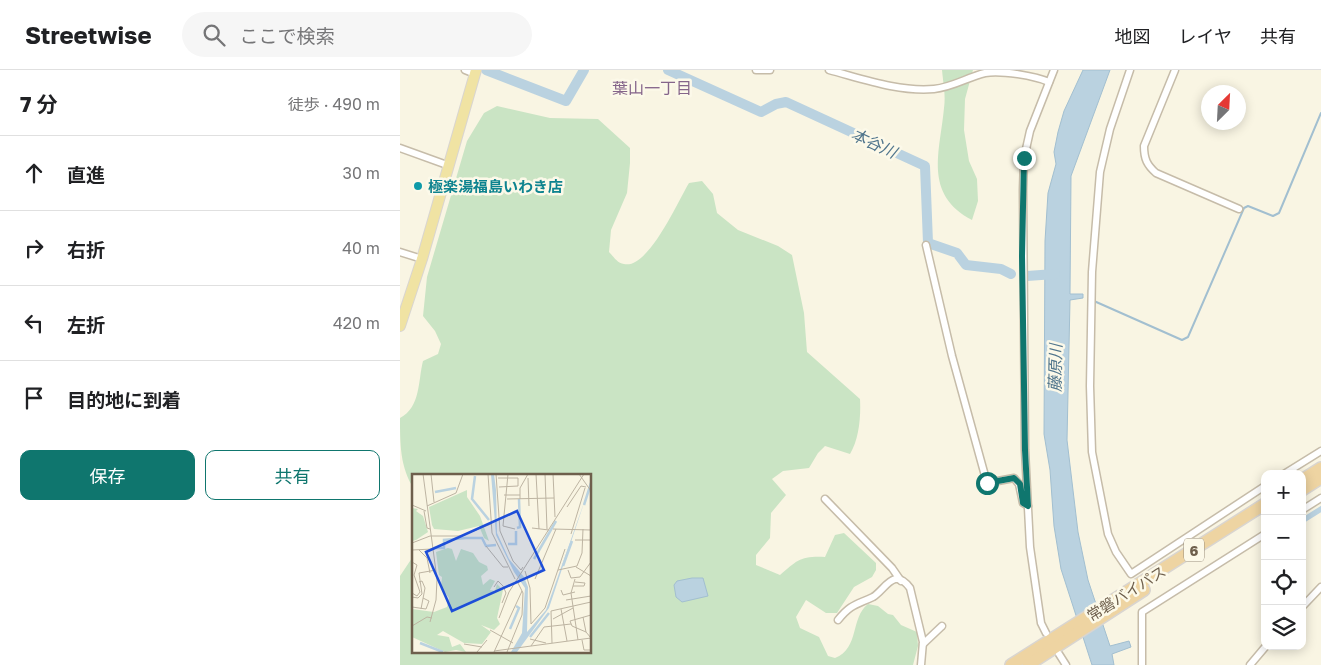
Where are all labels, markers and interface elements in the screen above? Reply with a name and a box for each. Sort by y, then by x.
search box [182,12,532,57]
text: Streetwise [25,20,152,49]
icon: search [200,21,228,49]
text: ここで検索 [240,24,335,47]
text: 地図 [1115,25,1151,47]
text: レイヤ [1179,25,1232,47]
text: 共有 [1260,25,1296,47]
district label: 葉山一丁目 [612,78,692,98]
north arrow [1201,85,1246,130]
text: 7 分 [20,91,58,117]
text: 徒歩 · 490 m [288,94,380,114]
water label: 本谷川 [848,124,902,163]
route end [1013,147,1036,170]
icon: ahead [20,159,48,187]
text: 直進 [67,163,105,186]
text: 30 m [343,163,380,183]
place label: 極楽湯福島いわき店 [428,177,563,195]
marker: 極楽湯福島いわき店 [412,180,424,192]
icon: right [20,234,48,262]
text: 右折 [67,238,105,261]
text: 40 m [342,238,380,258]
icon: left [20,309,48,337]
text: 左折 [67,313,105,336]
text: 420 m [333,313,380,333]
water label: 藤原川 [1045,342,1065,392]
icon: arrive [20,384,48,412]
text: 目的地に到着 [67,388,181,411]
button: 保存 [20,450,195,500]
button: 共有 [205,450,380,500]
map controls [1261,470,1306,650]
button: + [1261,470,1306,515]
route start [976,472,999,495]
inset map [412,474,591,652]
button: − [1261,515,1306,560]
road number: 6 [1184,538,1204,562]
button: locate [1261,560,1306,605]
street label: 常磐バイパス [1083,562,1169,624]
button: layers [1261,605,1306,650]

